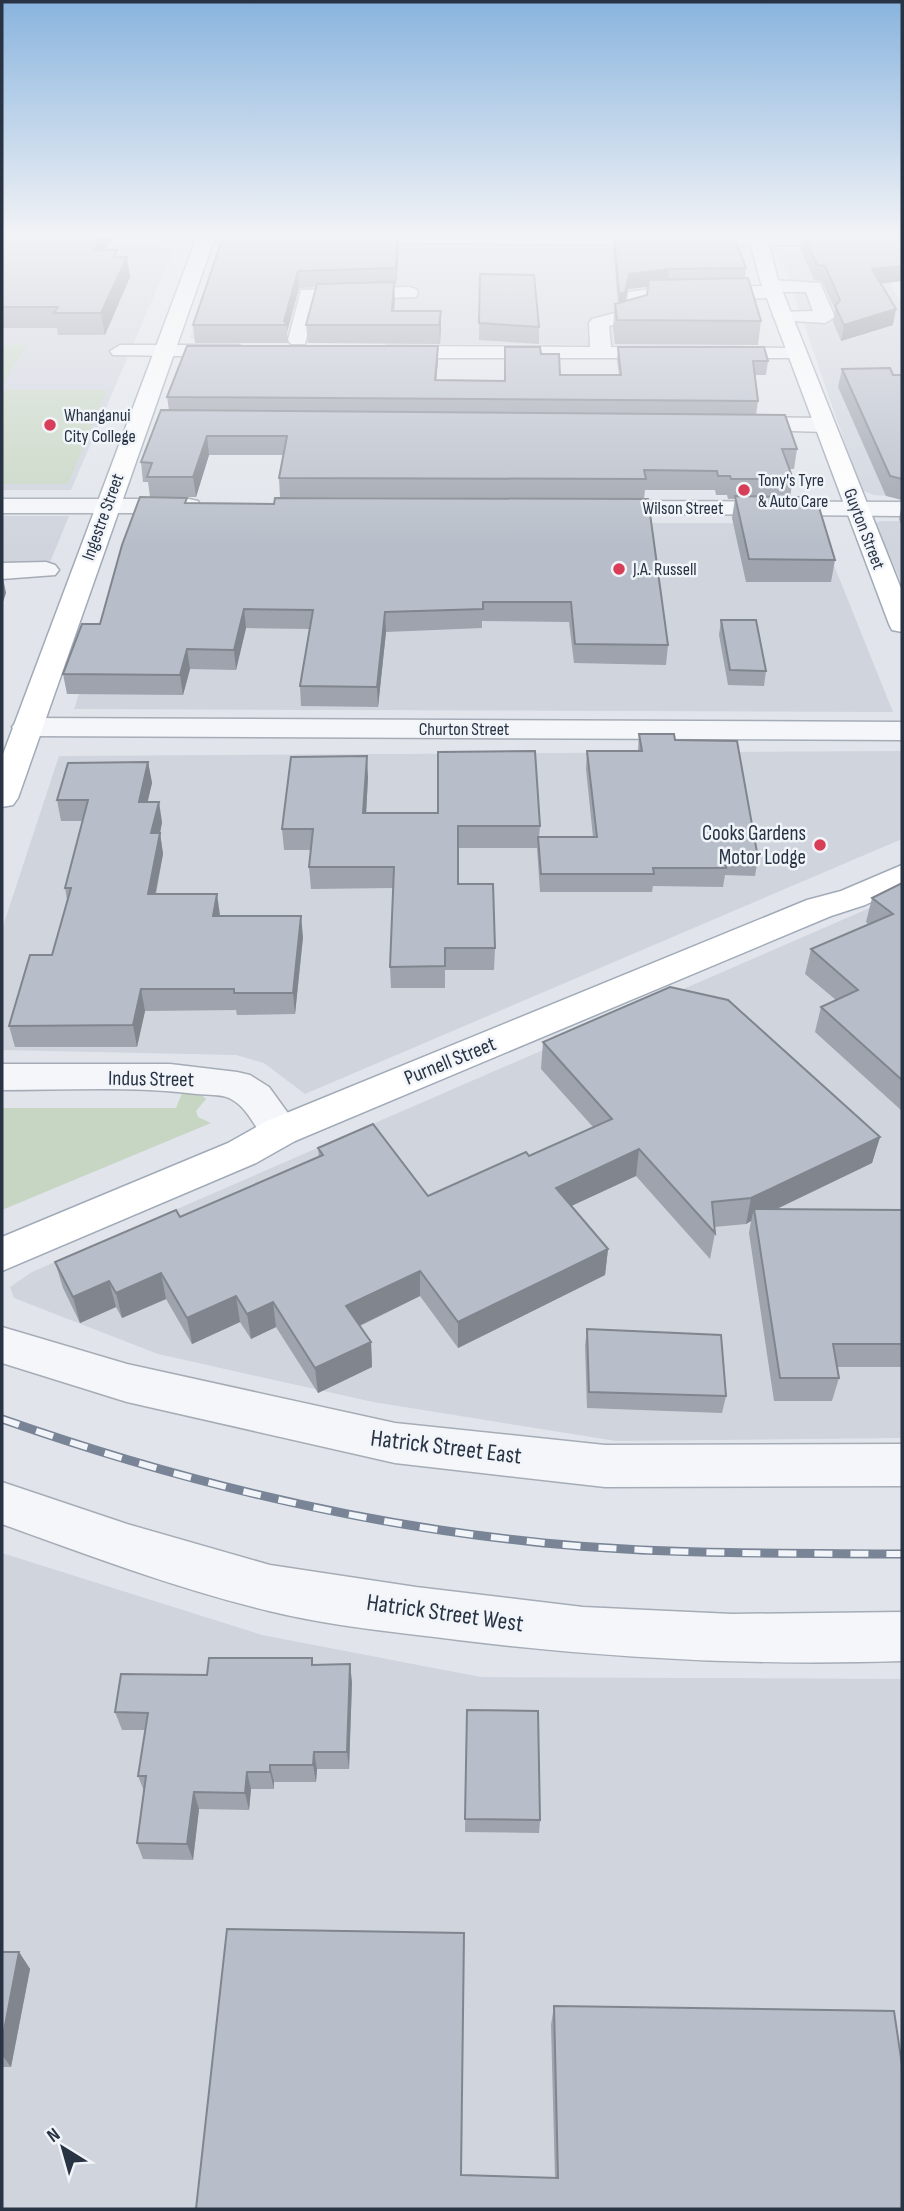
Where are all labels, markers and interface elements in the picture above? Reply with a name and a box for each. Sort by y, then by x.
place label: Whanganui City College [64,405,136,447]
marker: Whanganui City College [42,417,58,433]
street label: Ingestre Street [78,470,129,563]
place label: Tony's Tyre & Auto Care [758,470,828,512]
marker: Tony's Tyre & Auto Care [736,482,752,498]
street label: Guyton Street [839,486,889,573]
street label: Wilson Street [643,498,724,519]
place label: J.A. Russell [632,559,697,580]
marker: J.A. Russell [611,561,627,577]
street label: Churton Street [419,719,510,740]
place label: Cooks Gardens Motor Lodge [702,821,806,870]
marker: Cooks Gardens Motor Lodge [812,837,828,853]
street label: Purnell Street [401,1031,499,1091]
street label: Indus Street [108,1066,194,1092]
street label: Hatrick Street East [369,1423,523,1471]
street label: Hatrick Street West [365,1588,525,1638]
north arrow [28,2113,98,2183]
text: N [43,2123,65,2148]

